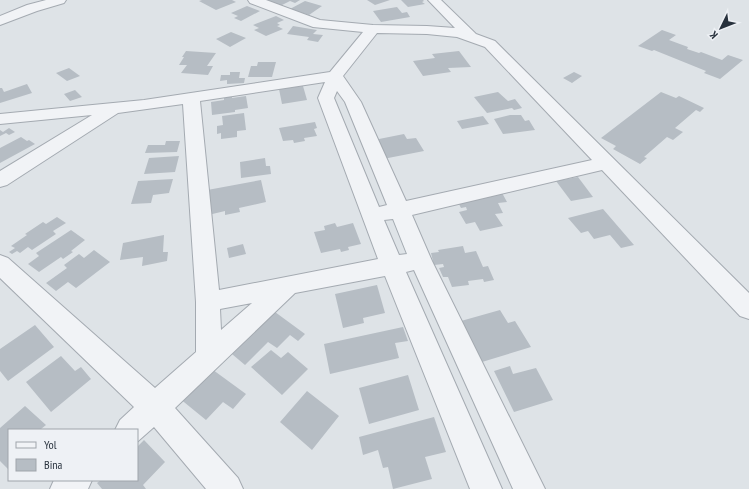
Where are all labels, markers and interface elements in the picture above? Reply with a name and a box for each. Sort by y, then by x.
north arrow [701,8,741,48]
text: K [706,28,721,42]
legend [8,429,138,481]
text: Yol [44,437,57,452]
text: Bina [44,457,63,472]

